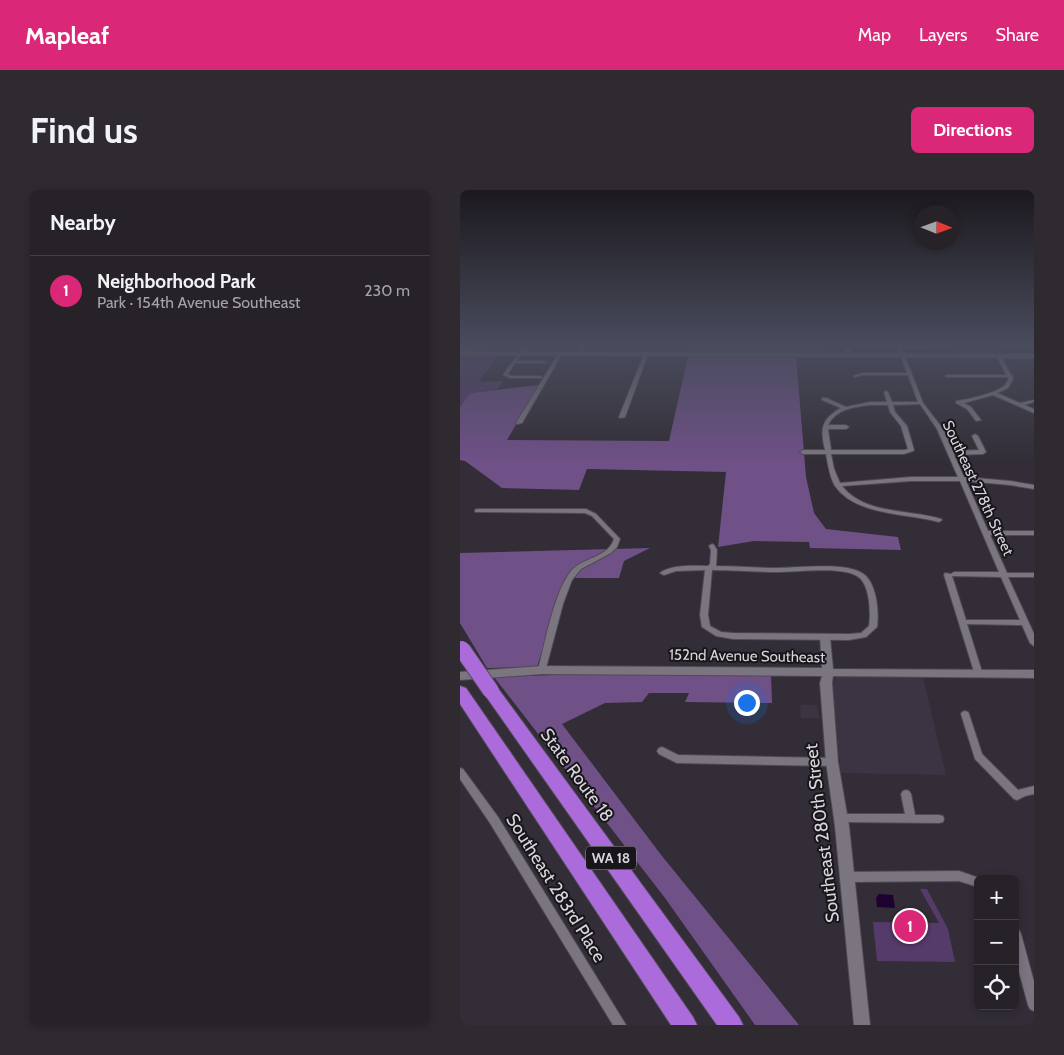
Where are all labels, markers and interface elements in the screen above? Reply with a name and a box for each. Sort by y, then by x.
text: Mapleaf [25,21,109,50]
text: Map [858,24,891,46]
text: Layers [919,24,968,46]
text: Share [996,24,1039,46]
button: Directions [911,107,1034,153]
text: Find us [30,109,138,152]
north arrow [914,205,959,250]
text: Nearby [50,210,116,235]
text: Neighborhood Park [97,270,256,293]
text: 1 [63,281,69,300]
text: 230 m [364,281,410,300]
text: Park · 154th Avenue Southeast [97,293,300,312]
street label: Southeast 278th Street [939,417,1017,559]
street label: 152nd Avenue Southeast [669,646,825,666]
your location [734,690,760,716]
street label: State Route 18 [536,724,618,826]
street label: Southeast 280th Street [800,742,844,924]
street label: Southeast 283rd Place [501,810,611,966]
road number: WA 18 [586,846,636,870]
map controls [974,875,1019,1010]
button: + [974,875,1019,920]
pin: 1 [894,907,926,945]
button: − [974,920,1019,965]
button: locate [974,965,1019,1010]

